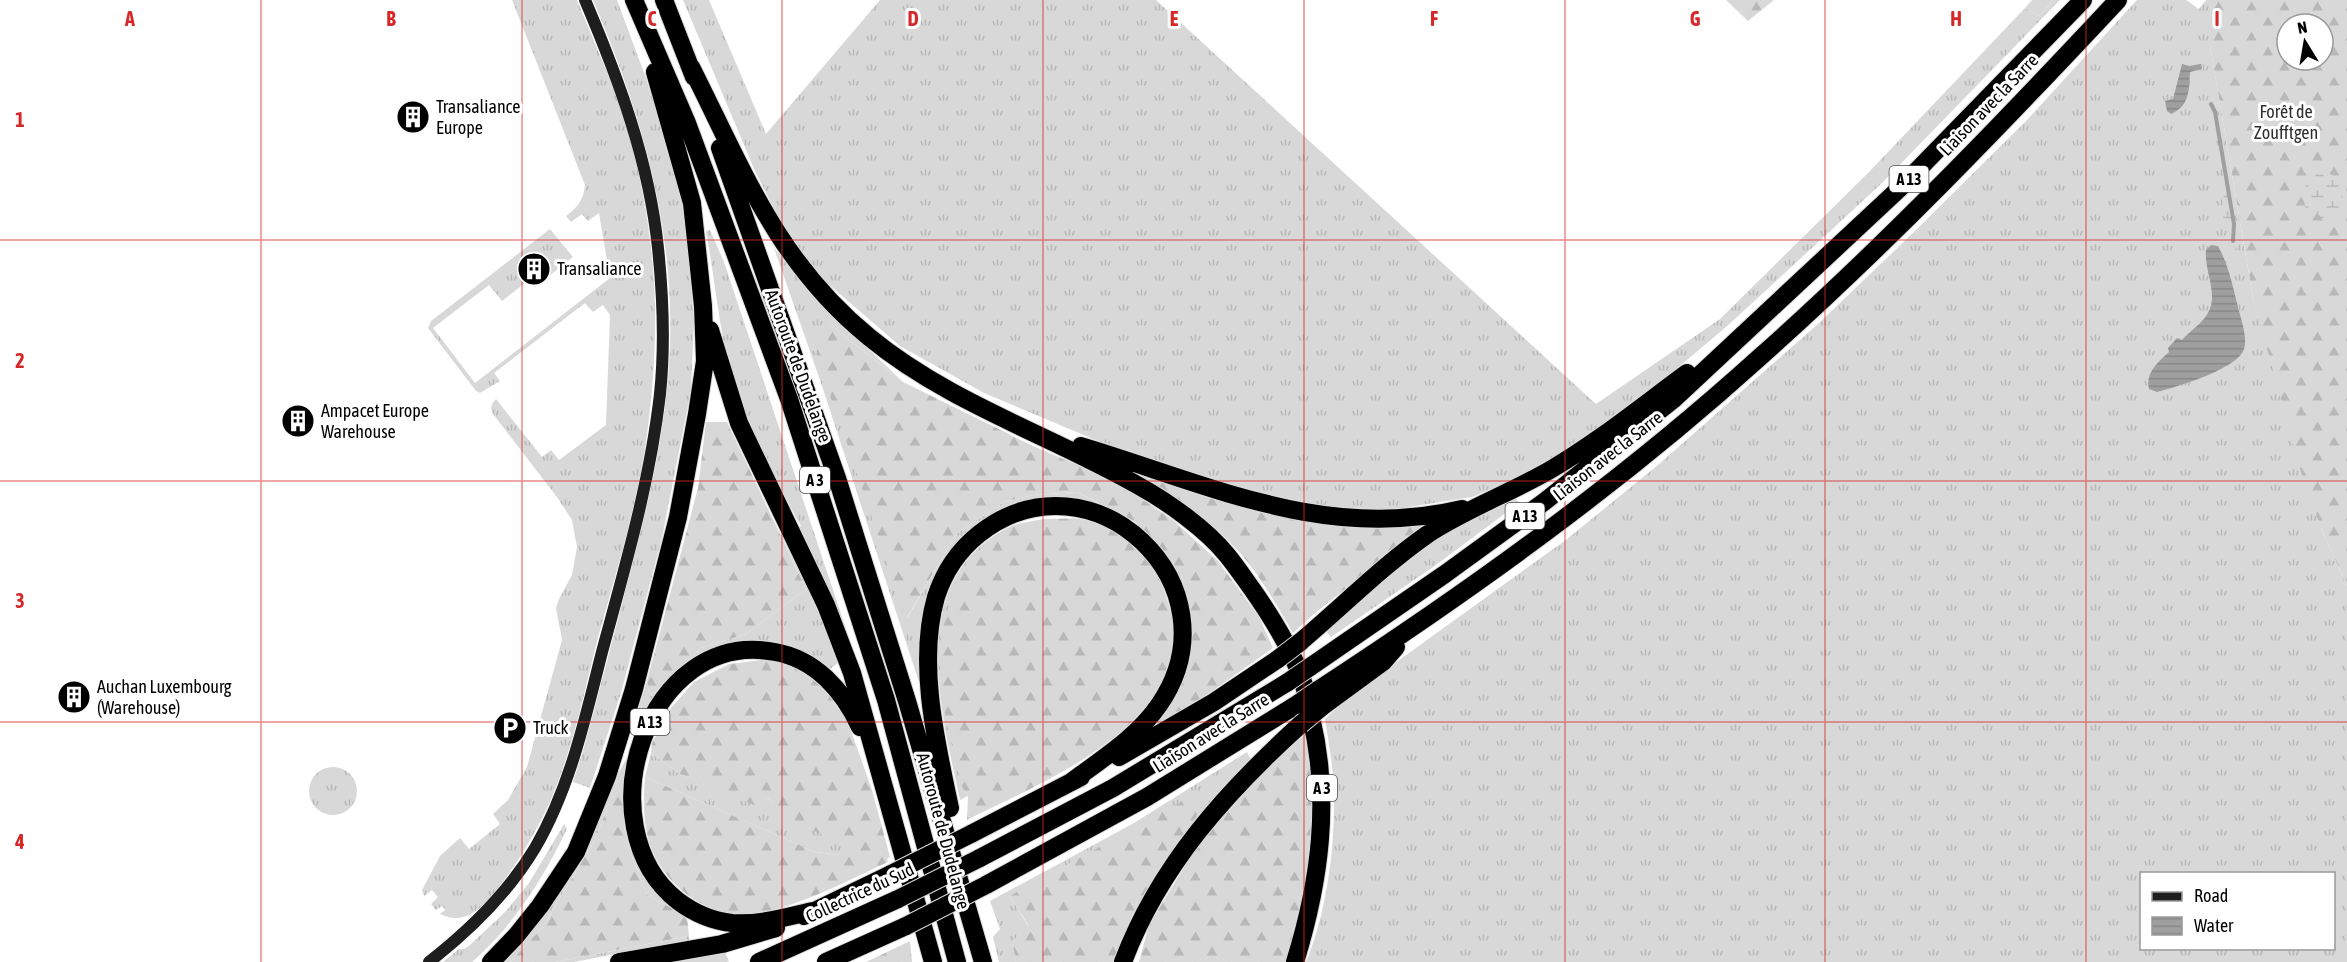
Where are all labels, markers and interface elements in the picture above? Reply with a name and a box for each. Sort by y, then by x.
text: A [124,7,135,30]
text: B [386,7,396,30]
text: C [648,7,657,30]
text: D [907,7,919,30]
text: E [1170,7,1179,30]
text: F [1430,7,1438,30]
text: G [1690,7,1701,30]
text: H [1950,7,1962,30]
text: I [2214,7,2220,30]
north arrow [2275,12,2335,72]
text: N [2296,18,2308,37]
street label: Liaison avec la Sarre [1935,50,2042,160]
place label: Transaliance Europe [436,96,520,138]
building icon: Transaliance Europe [395,99,431,135]
park label: Forêt de Zoufftgen [2254,101,2318,143]
text: 1 [15,108,25,131]
road number: A 13 [1890,166,1928,192]
building icon: Transaliance [516,251,552,287]
place label: Transaliance [557,258,641,279]
street label: Autoroute de Dudelange [761,287,836,445]
text: 2 [15,349,25,372]
place label: Ampacet Europe Warehouse [321,400,429,442]
building icon: Ampacet Europe Warehouse [280,403,316,439]
street label: Liaison avec la Sarre [1549,406,1666,505]
road number: A 3 [800,467,830,493]
road number: A 13 [1506,503,1544,529]
text: 3 [15,589,25,612]
place label: Auchan Luxembourg (Warehouse) [97,676,232,718]
building icon: Auchan Luxembourg (Warehouse) [56,679,92,715]
street label: Liaison avec la Sarre [1149,688,1273,777]
road number: A 13 [630,709,670,735]
parking icon: Truck [492,710,528,746]
place label: Truck [533,717,568,738]
street label: Autoroute de Dudelange [912,750,974,911]
road number: A 3 [1307,775,1337,801]
text: 4 [14,830,25,853]
street label: Collectrice du Sud [802,858,917,927]
legend [2140,872,2335,950]
text: Road [2194,885,2228,906]
text: Water [2194,915,2234,936]

